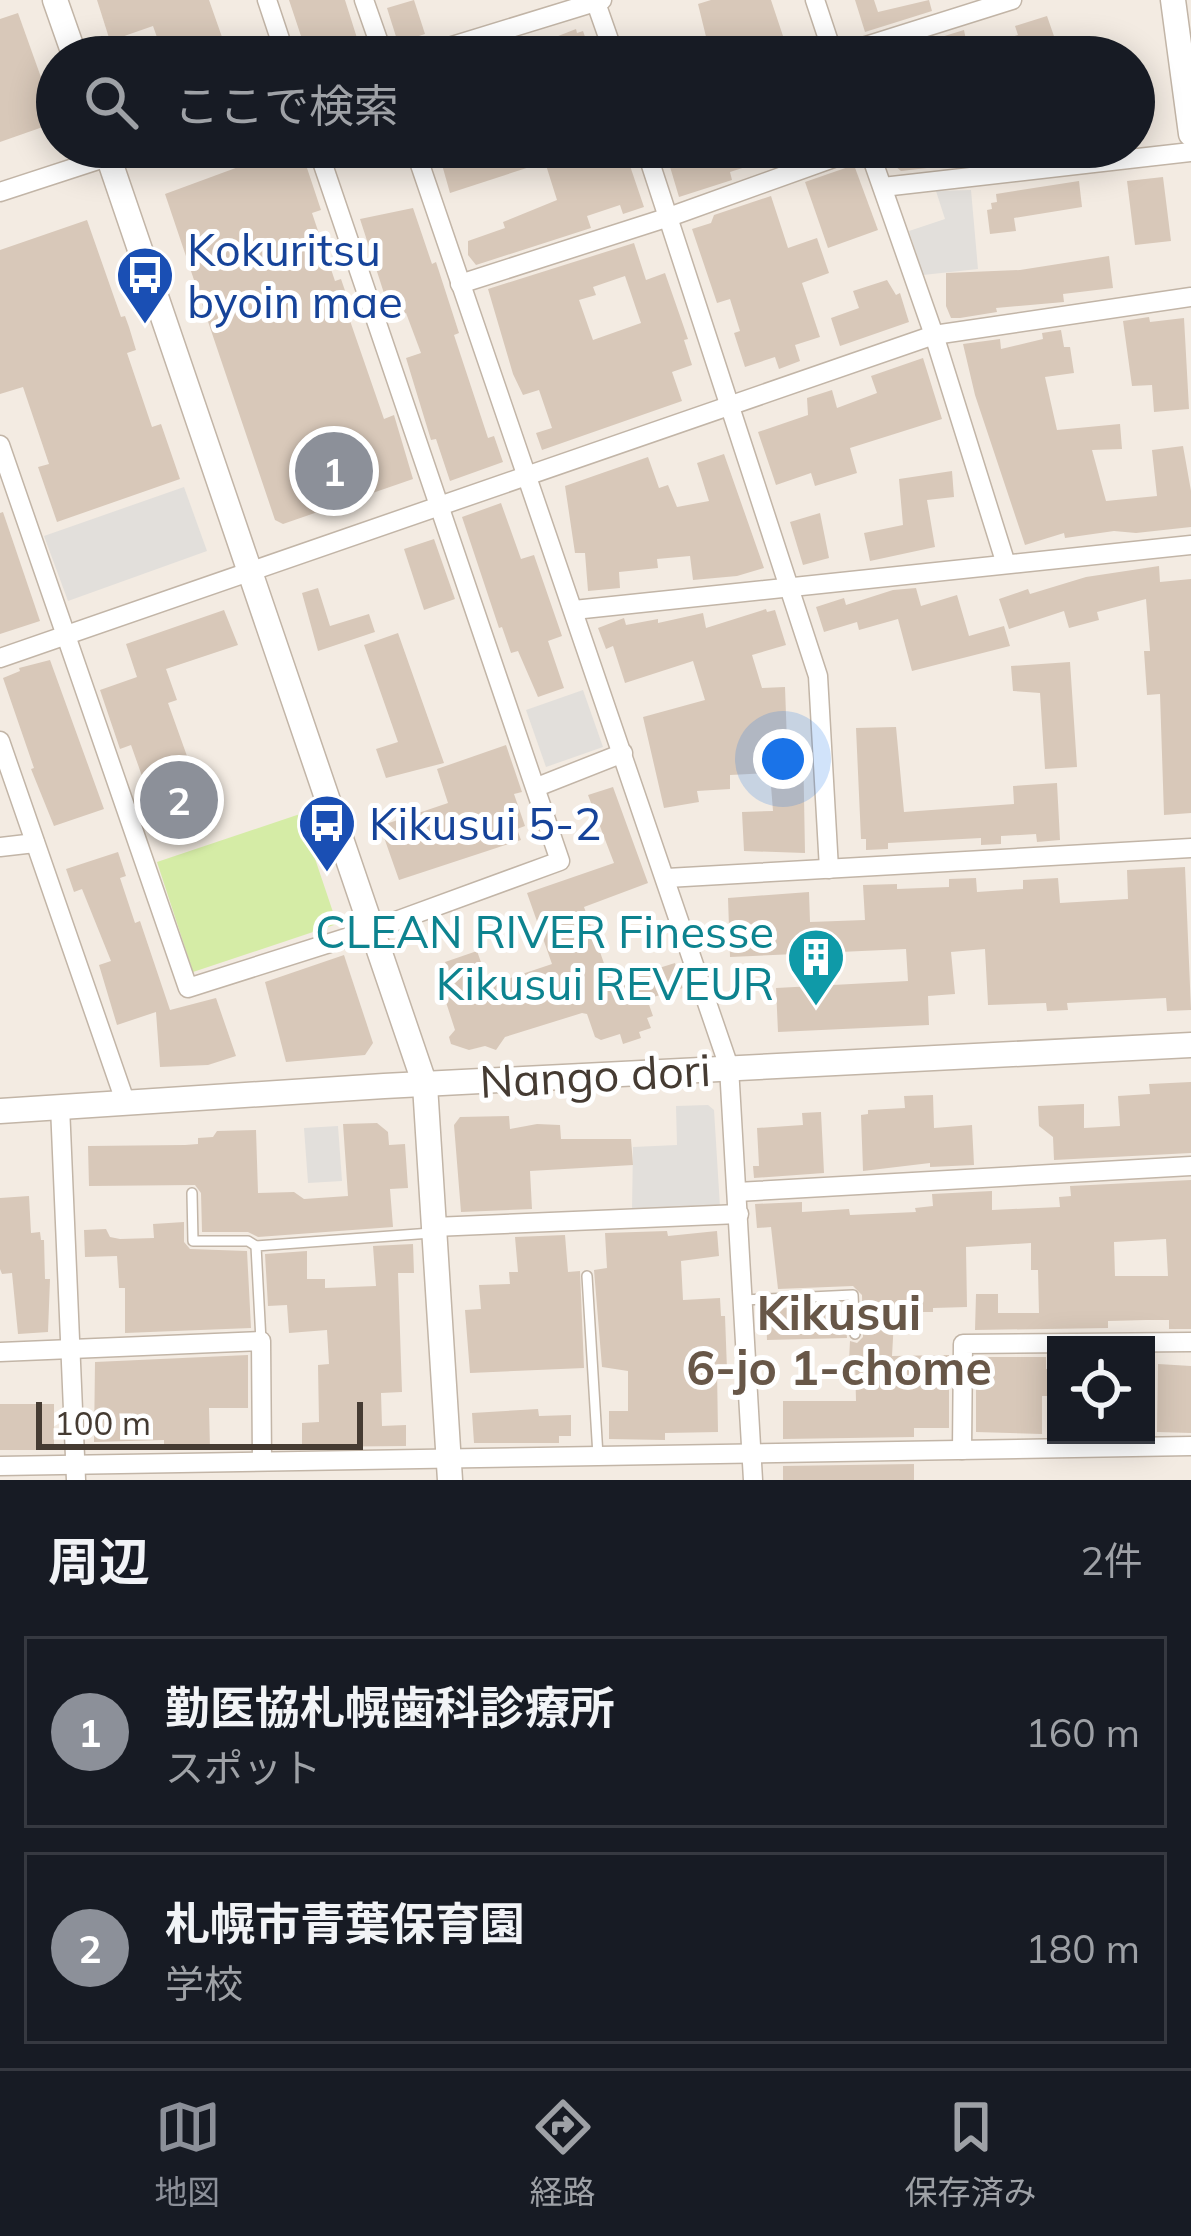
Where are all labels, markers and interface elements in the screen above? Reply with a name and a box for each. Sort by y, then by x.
search box [36,36,1155,168]
icon: search [78,69,144,135]
text: ここで検索 [174,77,399,133]
place label: Kokuritsu byoin mae [187,221,403,329]
bus stop icon: Kokuritsu byoin mae [114,244,176,326]
pin: 1 [295,426,373,516]
your location [753,729,813,789]
pin: 2 [140,755,218,845]
bus stop icon: Kikusui 5-2 [296,792,358,874]
place label: Kikusui 5-2 [369,795,601,851]
place label: CLEAN RIVER Finesse Kikusui REVEUR [315,903,774,1011]
building icon: CLEAN RIVER Finesse Kikusui REVEUR [785,926,847,1008]
street label: Nango dori [478,1041,712,1109]
district label: Kikusui 6-jo 1-chome [686,1282,992,1397]
map controls [1047,1336,1155,1444]
button: locate [1047,1336,1155,1444]
scale bar [36,1396,363,1449]
text: 100 m [54,1402,151,1443]
text: 周辺 [48,1529,150,1593]
text: 2件 [1081,1536,1143,1585]
text: 勤医協札幌歯科診療所 [165,1679,615,1735]
text: 1 [78,1708,102,1757]
text: 160 m [1025,1708,1140,1757]
text: スポット [165,1743,321,1792]
text: 札幌市青葉保育園 [165,1895,525,1951]
text: 2 [78,1924,102,1973]
text: 180 m [1025,1924,1140,1973]
text: 学校 [165,1959,243,2008]
tab: 地図 [155,2094,221,2214]
tab: 経路 [530,2094,596,2214]
tab: 保存済み [905,2094,1037,2214]

